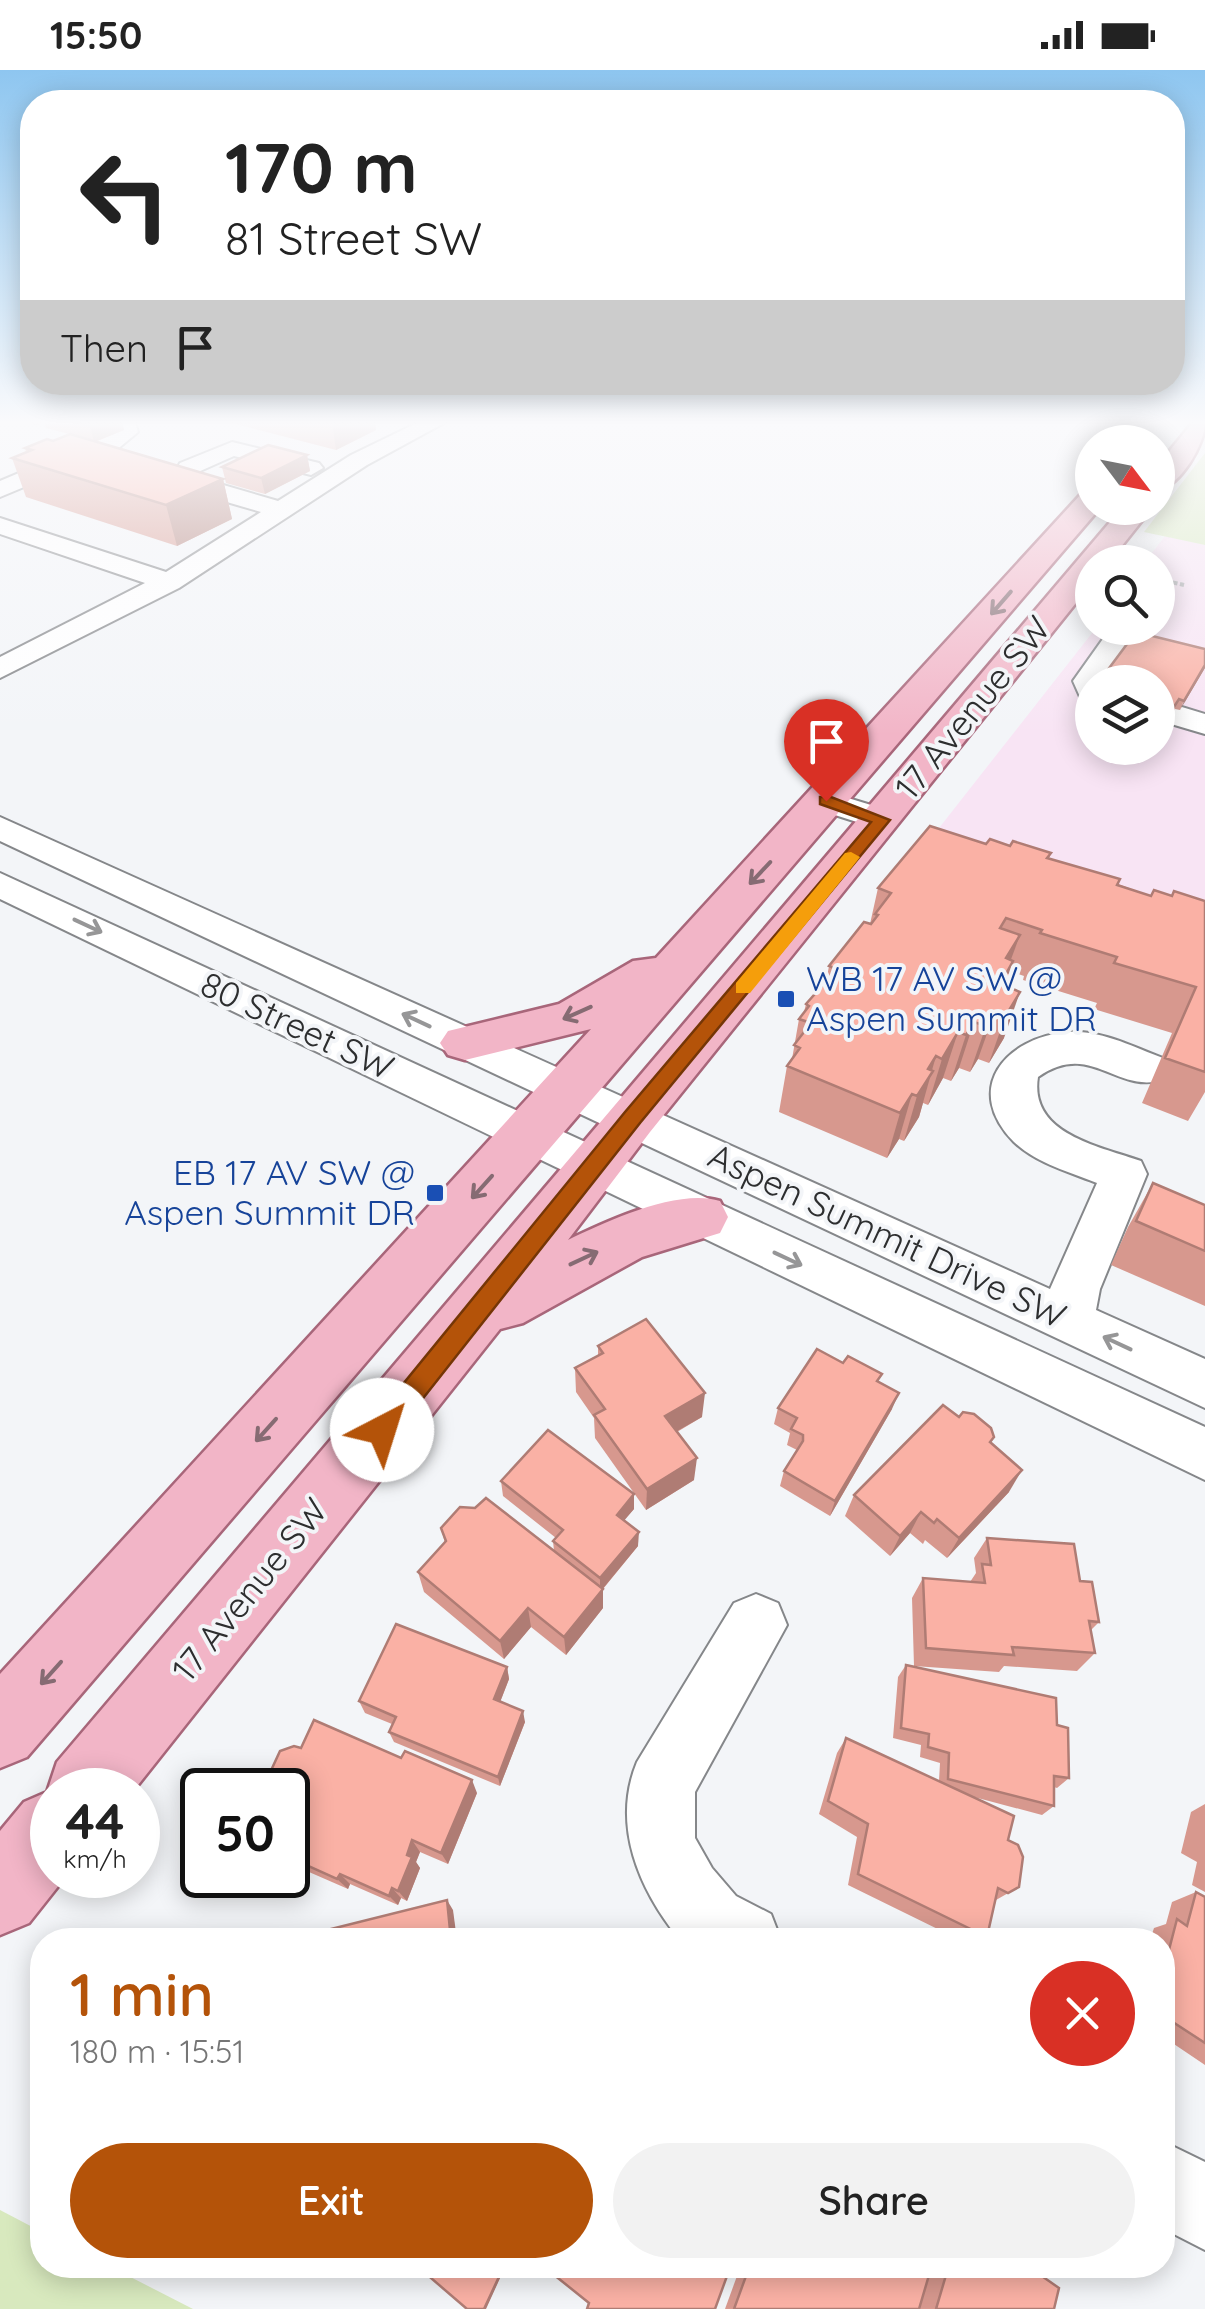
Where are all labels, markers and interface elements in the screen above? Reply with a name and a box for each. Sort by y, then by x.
text: 15:50 [50,11,142,59]
text: 170 m [225,123,418,211]
icon: left [60,130,190,260]
text: 81 Street SW [225,210,482,266]
icon: arrive [168,320,223,375]
text: Then [60,324,148,372]
north arrow [1075,425,1175,525]
map controls [1075,425,1175,765]
button: search [1075,545,1175,645]
one-way arrow [991,589,1013,615]
street label: 17 Avenue SW [885,607,1060,808]
button: layers [1075,665,1175,765]
pin [784,699,869,802]
icon: arrive [799,714,854,769]
one-way arrow [748,861,772,885]
one-way arrow [72,918,102,937]
place label: WB 17 AV SW @ Aspen Summit DR [806,956,1097,1040]
street label: 80 Street SW [194,961,401,1089]
marker: WB 17 AV SW @ Aspen Summit DR [775,988,797,1010]
one-way arrow [563,1005,593,1023]
one-way arrow [401,1010,432,1028]
street label: Aspen Summit Drive SW [702,1133,1073,1337]
place label: EB 17 AV SW @ Aspen Summit DR [124,1150,415,1234]
one-way arrow [470,1174,493,1199]
marker: EB 17 AV SW @ Aspen Summit DR [424,1182,446,1204]
one-way arrow [568,1247,598,1266]
one-way arrow [773,1250,803,1269]
one-way arrow [1102,1333,1132,1352]
position arrow [330,1378,434,1482]
one-way arrow [255,1417,278,1442]
street label: 17 Avenue SW [162,1489,337,1690]
one-way arrow [39,1660,62,1685]
speed limit sign: 50 [180,1768,310,1898]
text: 44 [66,1789,124,1852]
text: km/h [63,1843,127,1874]
text: 1 min [70,1956,214,2031]
button: close [1030,1961,1135,2066]
text: 180 m · 15:51 [70,2031,244,2071]
button: Exit [70,2143,593,2258]
button: Share [613,2143,1135,2258]

